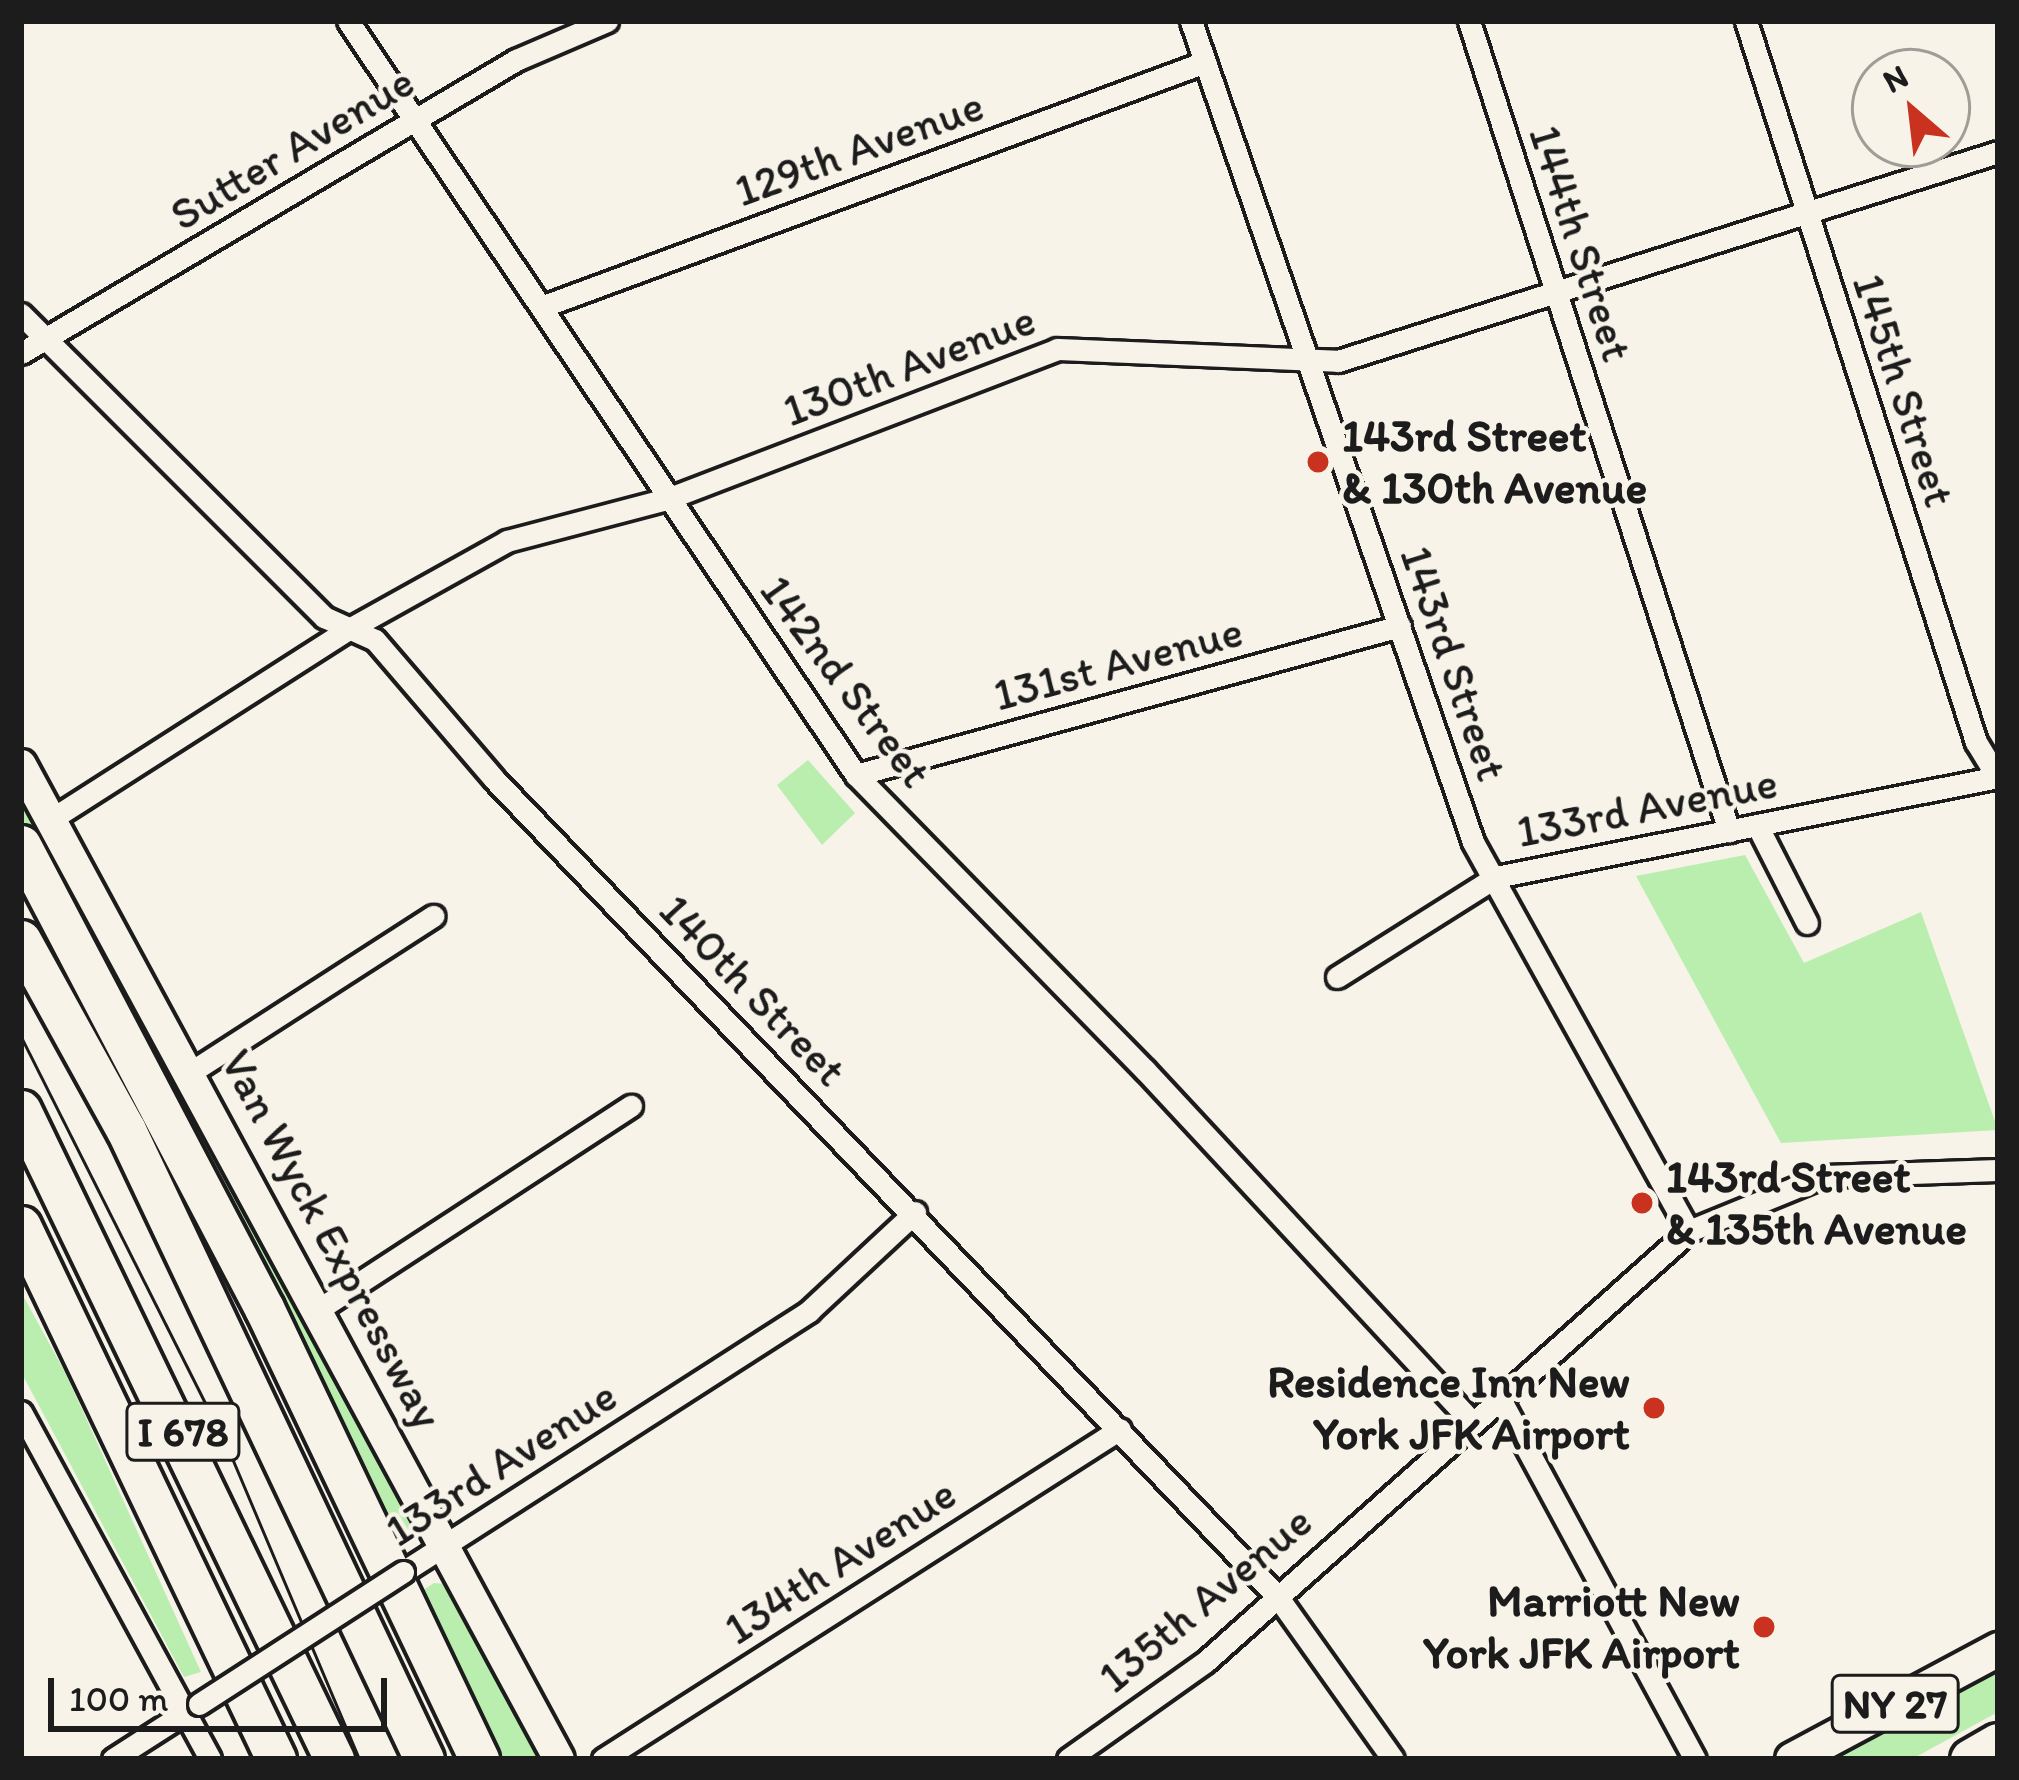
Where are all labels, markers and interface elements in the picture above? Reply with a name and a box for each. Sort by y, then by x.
north arrow [1851,48,1971,168]
street label: Sutter Avenue [161,55,423,241]
text: N [1876,56,1914,101]
street label: 129th Avenue [728,78,990,218]
street label: 144th Street [1518,119,1644,367]
street label: 145th Street [1841,267,1967,513]
street label: 130th Avenue [776,293,1042,437]
place label: 143rd Street & 130th Avenue [1342,409,1645,515]
marker: 143rd Street & 130th Avenue [1305,449,1331,475]
street label: 143rd Street [1389,539,1519,787]
street label: 142nd Street [749,565,943,797]
street label: 131st Avenue [988,604,1248,722]
street label: 133rd Avenue [1513,755,1781,859]
street label: 140th Street [649,883,857,1097]
street label: Van Wyck Expressway [210,1042,454,1436]
place label: 143rd Street & 135th Avenue [1666,1150,1965,1256]
marker: 143rd Street & 135th Avenue [1629,1190,1655,1216]
place label: Residence Inn New York JFK Airport [1267,1355,1630,1461]
street label: 133rd Avenue [376,1369,626,1557]
marker: Residence Inn New York JFK Airport [1641,1395,1667,1421]
road number: I 678 [123,1396,243,1468]
street label: 134th Avenue [715,1467,965,1655]
street label: 135th Avenue [1088,1495,1322,1703]
place label: Marriott New York JFK Airport [1421,1574,1740,1680]
marker: Marriott New York JFK Airport [1751,1614,1777,1640]
scale bar [54,1654,393,1728]
road number: NY 27 [1829,1668,1961,1740]
text: 100 m [69,1677,168,1720]

